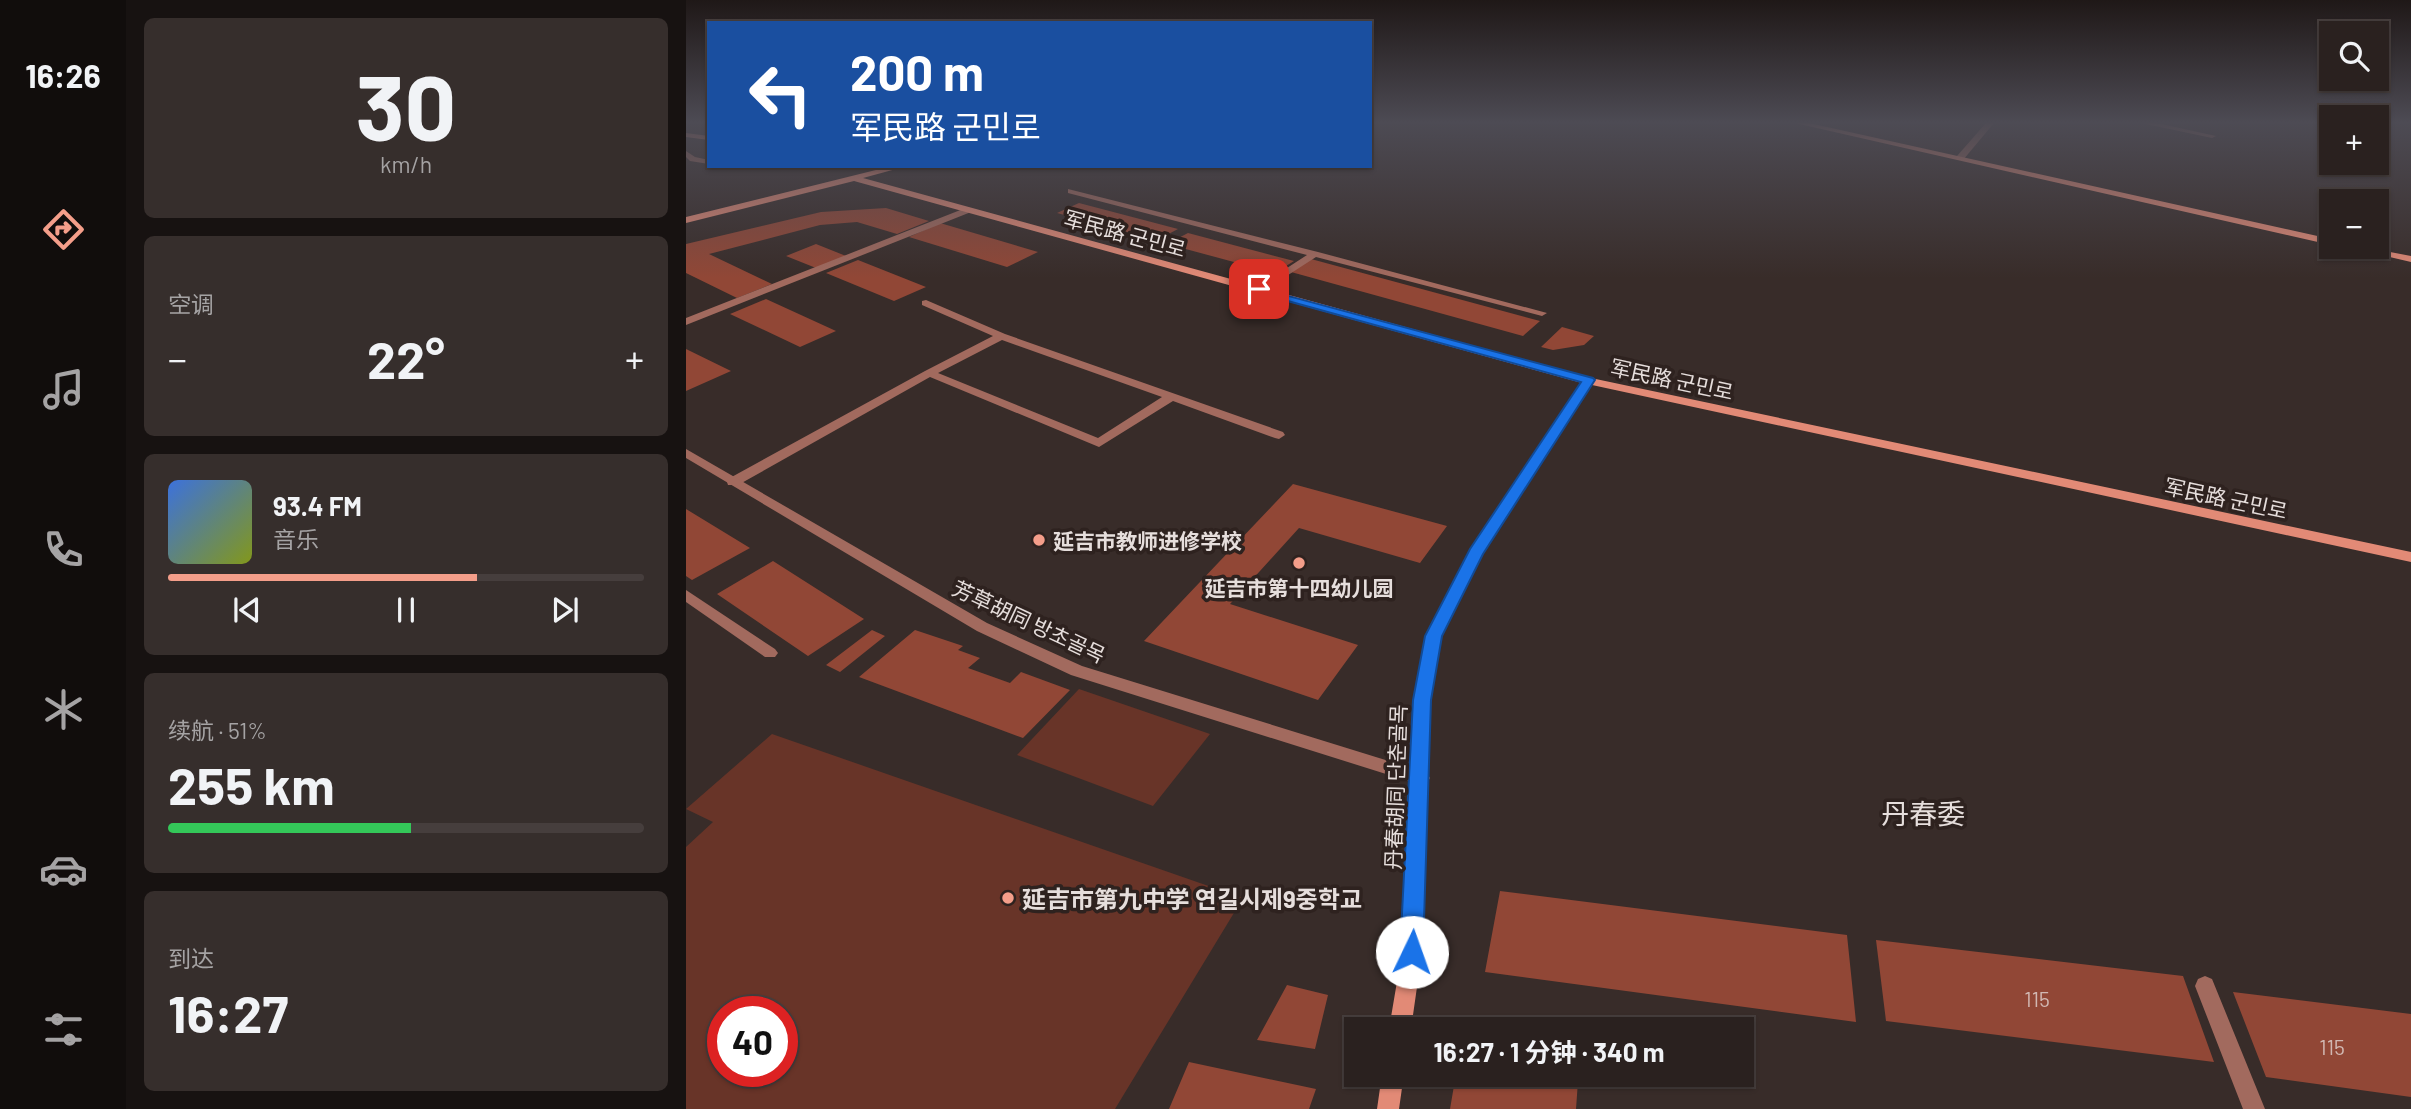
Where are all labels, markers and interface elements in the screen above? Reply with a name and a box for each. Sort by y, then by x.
map controls [2319,21,2389,259]
button: search [2319,21,2389,91]
text: 200 m [850,42,984,101]
icon: left [735,49,826,140]
text: 30 [355,50,457,159]
text: 16:26 [25,56,101,94]
button: + [2319,105,2389,175]
text: 军民路 군민로 [850,107,1041,145]
text: km/h [380,150,432,178]
button: − [2319,189,2389,259]
icon: directions [39,205,88,254]
street label: 军民路 군민로 [1061,205,1189,261]
pin [1229,259,1289,319]
icon: arrive [1240,270,1278,308]
text: 空调 [168,290,214,318]
text: 22° [367,327,445,389]
text: − [168,335,187,381]
text: + [625,335,644,381]
street label: 军民路 군민로 [1608,354,1736,404]
icon: music [39,365,88,414]
street label: 军民路 군민로 [2162,473,2290,523]
text: 93.4 FM [273,490,362,521]
icon: phone [39,525,88,574]
text: 音乐 [273,525,319,553]
place label: 延吉市教师进修学校 [1053,528,1242,553]
marker: 延吉市教师进修学校 [1031,532,1047,548]
marker: 延吉市第十四幼儿园 [1291,555,1307,571]
street label: 芳草胡同 방초골목 [949,575,1109,667]
place label: 延吉市第十四幼儿园 [1205,575,1394,600]
icon: previous [228,591,266,629]
icon: pause [387,591,425,629]
icon: next [546,591,584,629]
icon: climate [39,685,88,734]
street label: 丹春胡同 단춘골목 [1380,704,1410,870]
text: 续航 · 51% [168,716,267,744]
text: 255 km [168,753,335,815]
district label: 丹春委 [1881,796,1965,830]
icon: car [39,845,88,894]
place label: 延吉市第九中学 연길시제9중학교 [1022,884,1362,913]
marker: 延吉市第九中学 연길시제9중학교 [1000,890,1016,906]
position arrow [1375,915,1449,989]
text: 到达 [168,944,214,972]
text: 16:27 [168,981,288,1043]
house number: 115 [2024,986,2050,1011]
speed limit sign: 40 [707,996,798,1087]
icon: filters [39,1005,88,1054]
house number: 115 [2319,1034,2345,1059]
text: 16:27 · 1 分钟 · 340 m [1433,1036,1665,1067]

